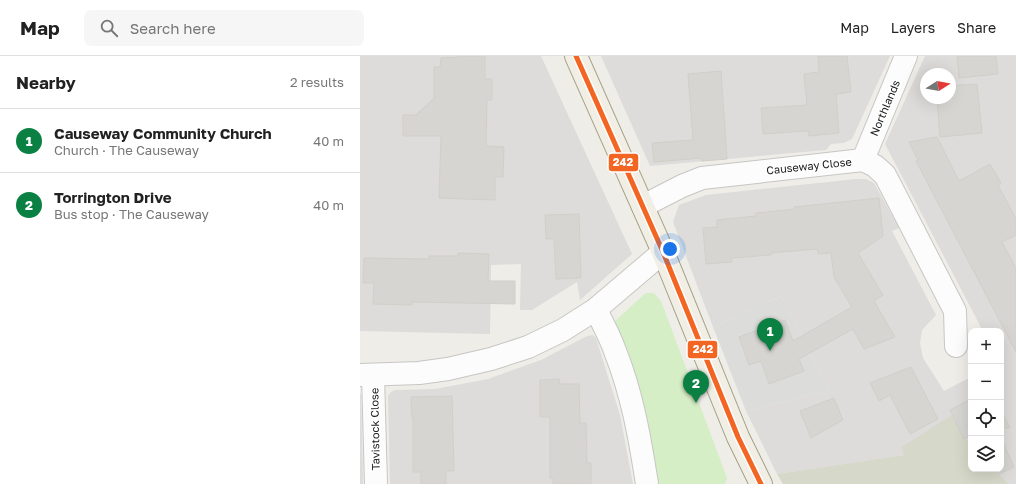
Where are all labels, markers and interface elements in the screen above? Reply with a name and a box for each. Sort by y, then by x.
search box [84,10,364,46]
text: Map [20,16,60,39]
icon: search [98,17,120,39]
text: Search here [130,19,216,37]
text: Map [840,19,869,36]
text: Layers [891,19,935,36]
text: Share [957,19,996,36]
north arrow [920,68,956,104]
text: Nearby [16,72,76,93]
text: 2 results [290,74,344,90]
street label: Northlands [867,78,902,138]
text: Causeway Community Church [54,124,272,142]
text: 1 [26,133,32,149]
text: 40 m [313,133,344,149]
text: Church · The Causeway [54,142,199,158]
line badge: 242 [608,153,639,172]
text: 242 [613,155,633,168]
street label: Causeway Close [766,155,852,176]
text: Torrington Drive [54,188,172,206]
text: 2 [25,197,33,213]
text: 40 m [313,197,344,213]
text: Bus stop · The Causeway [54,206,209,222]
your location [660,239,680,259]
pin: 1 [757,318,783,351]
map controls [968,328,1004,472]
button: + [968,328,1004,364]
line badge: 242 [687,340,718,359]
text: 242 [693,342,713,355]
button: − [968,364,1004,400]
pin: 2 [683,370,709,403]
street label: Tavistock Close [367,388,382,470]
button: locate [968,400,1004,436]
button: layers [968,436,1004,472]

